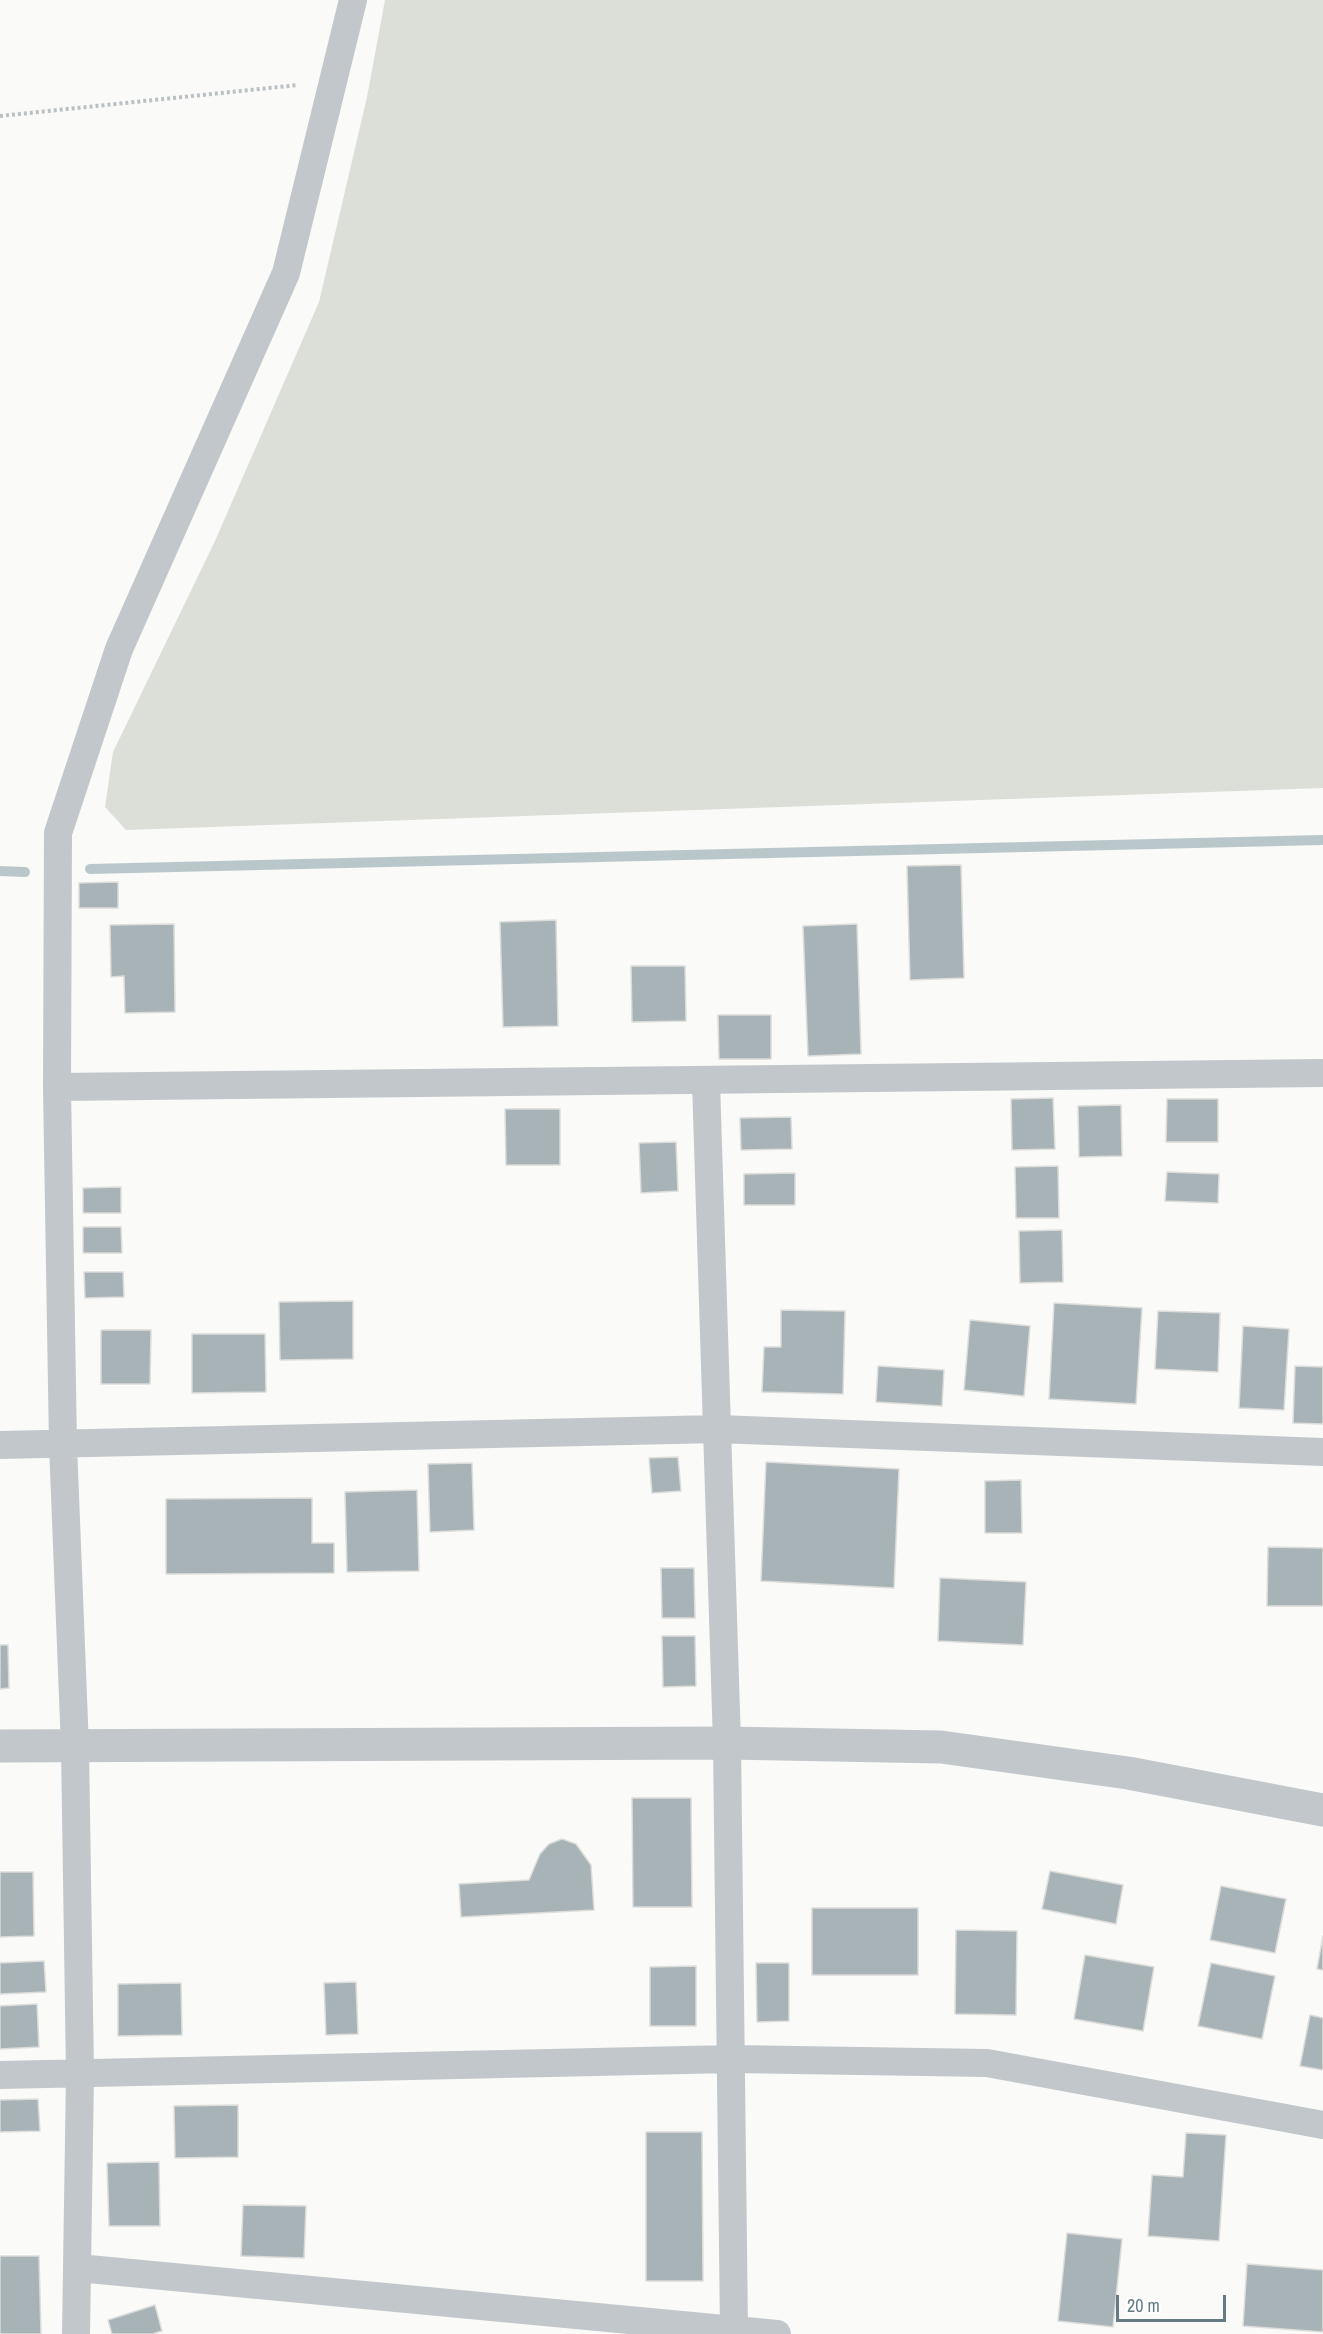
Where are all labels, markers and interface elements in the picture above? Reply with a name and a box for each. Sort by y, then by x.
scale bar [1119,2283,1228,2321]
text: 20 m [1127,2293,1160,2318]

